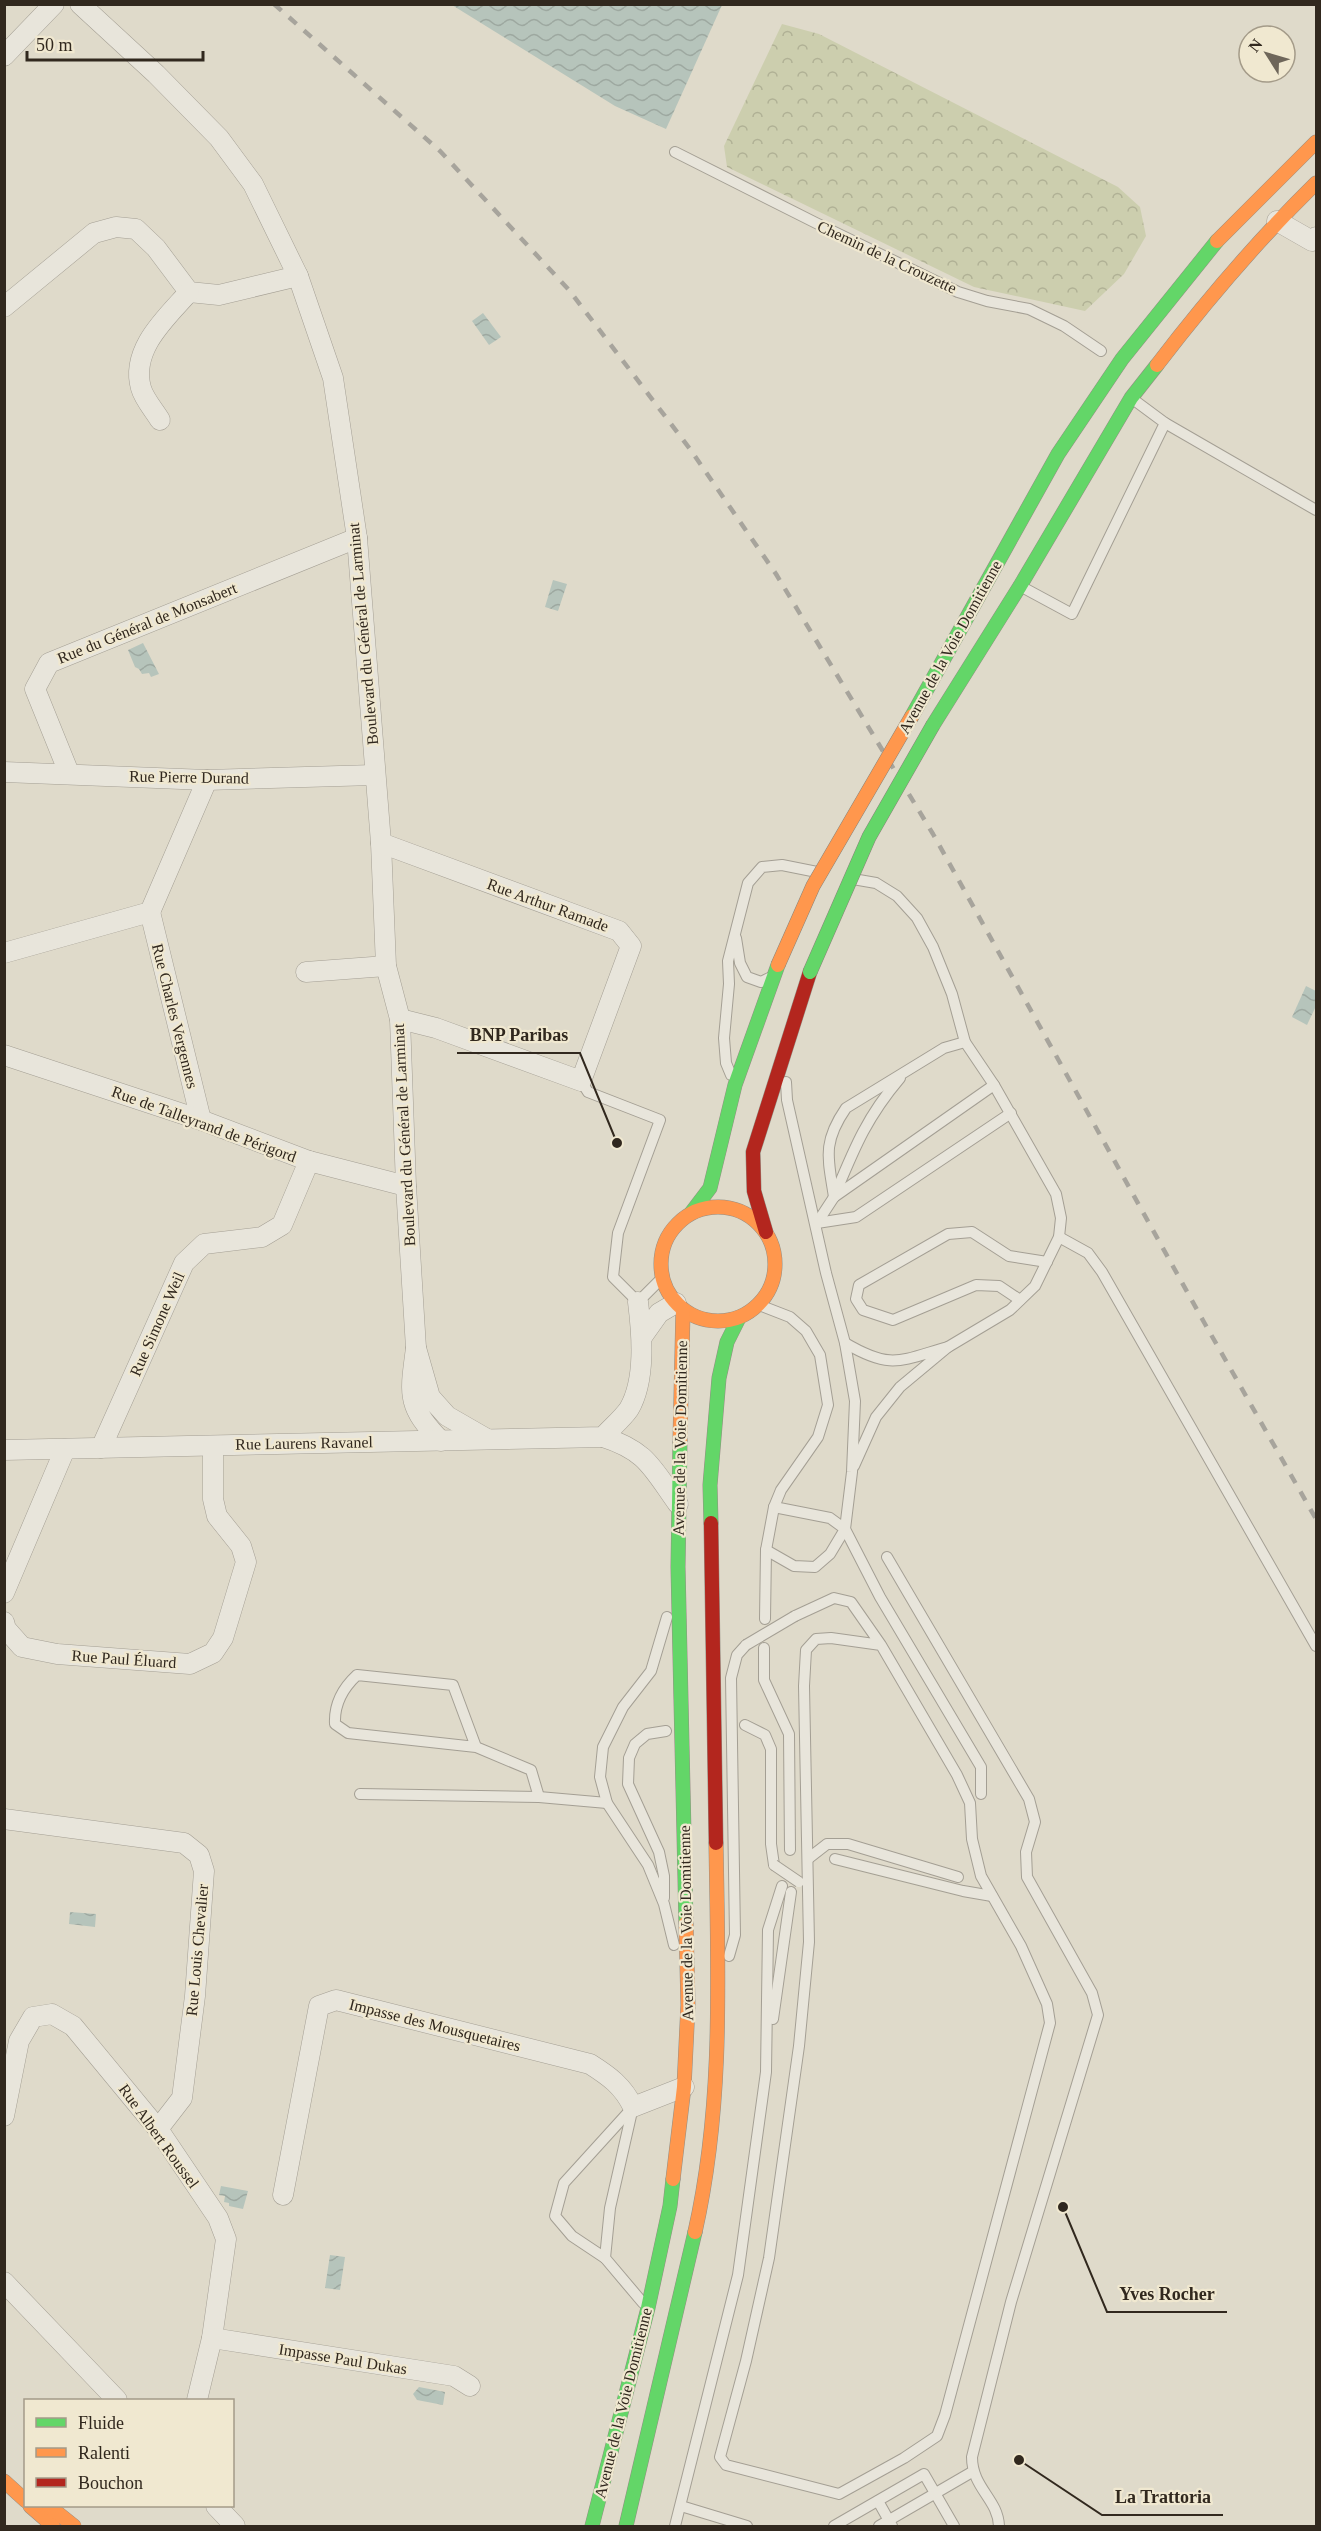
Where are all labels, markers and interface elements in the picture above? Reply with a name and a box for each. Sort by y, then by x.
scale bar [27,24,202,62]
north arrow [1237,24,1297,84]
text: 50 m [36,35,73,55]
text: N [1245,35,1266,55]
street label: Chemin de la Crouzette [815,217,959,297]
street label: Boulevard du Général de Larminat [345,522,381,746]
street label: Avenue de la Voie Domitienne [895,557,1005,737]
street label: Rue du Général de Monsabert [55,579,240,667]
street label: Rue Pierre Durand [129,767,249,787]
street label: Rue Arthur Ramade [485,875,611,935]
street label: Rue Charles Vergennes [148,942,201,1090]
callout: BNP Paribas [457,1017,580,1053]
street label: Boulevard du Général de Larminat [390,1023,418,1247]
text: BNP Paribas [470,1025,568,1045]
street label: Rue de Talleyrand de Périgord [109,1083,299,1166]
street label: Rue Simone Weil [126,1269,188,1379]
street label: Avenue de la Voie Domitienne [670,1340,690,1536]
street label: Rue Laurens Ravanel [235,1433,374,1453]
street label: Rue Paul Éluard [71,1646,177,1671]
street label: Avenue de la Voie Domitienne [676,1825,696,2021]
street label: Rue Louis Chevalier [183,1883,211,2017]
street label: Impasse des Mousquetaires [347,1995,522,2056]
street label: Rue Albert Roussel [116,2081,203,2192]
callout: Yves Rocher [1107,2276,1227,2312]
text: Yves Rocher [1119,2284,1215,2304]
street label: Avenue de la Voie Domitienne [591,2306,655,2500]
street label: Impasse Paul Dukas [277,2340,408,2379]
legend [24,2399,234,2507]
text: Fluide [78,2413,124,2433]
text: Ralenti [78,2443,130,2463]
text: Bouchon [78,2473,143,2493]
callout: La Trattoria [1102,2479,1223,2515]
text: La Trattoria [1115,2487,1211,2507]

